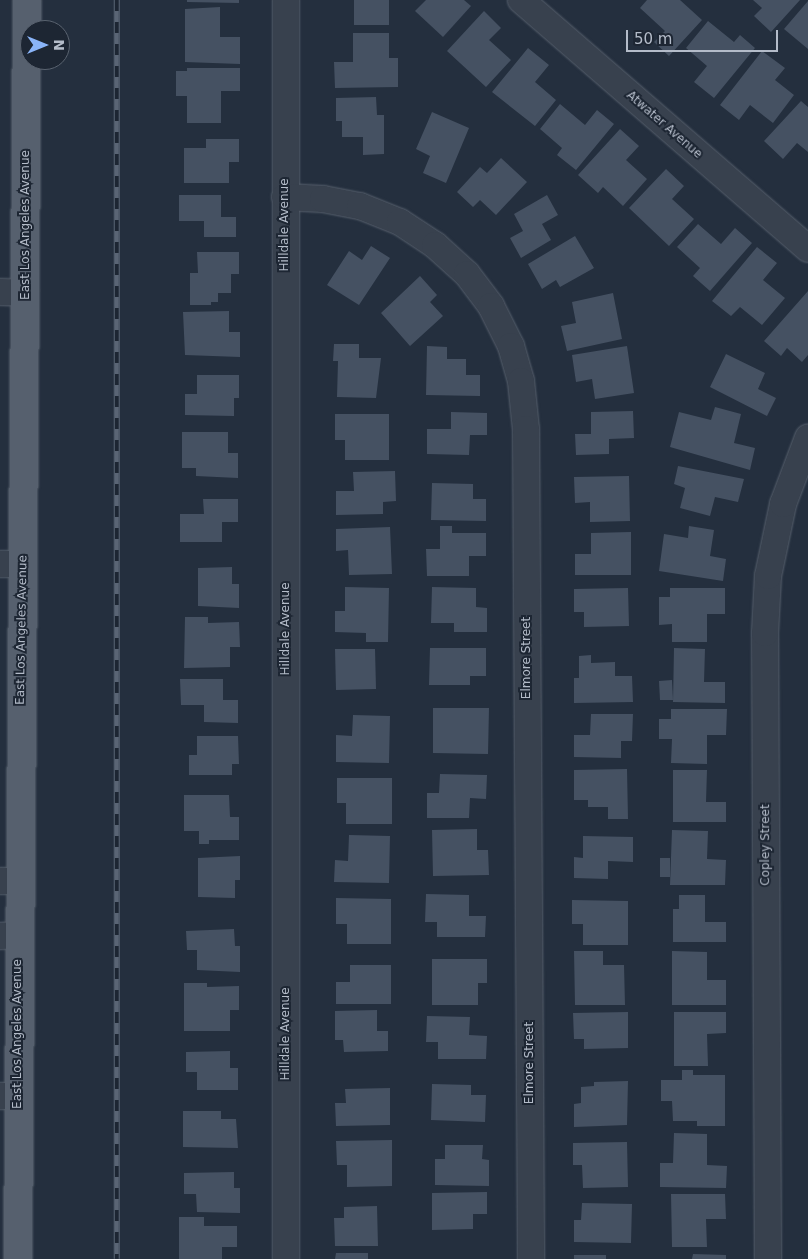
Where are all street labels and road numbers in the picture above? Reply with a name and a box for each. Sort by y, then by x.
street label: Atwater Avenue [623,88,705,162]
street label: East Los Angeles Avenue [19,150,33,300]
street label: Hilldale Avenue [278,178,292,272]
street label: East Los Angeles Avenue [13,555,31,705]
street label: Hilldale Avenue [279,582,293,676]
street label: Elmore Street [520,617,534,699]
street label: Copley Street [759,804,773,886]
street label: East Los Angeles Avenue [11,959,25,1109]
street label: Hilldale Avenue [279,987,293,1081]
street label: Elmore Street [523,1022,537,1104]

